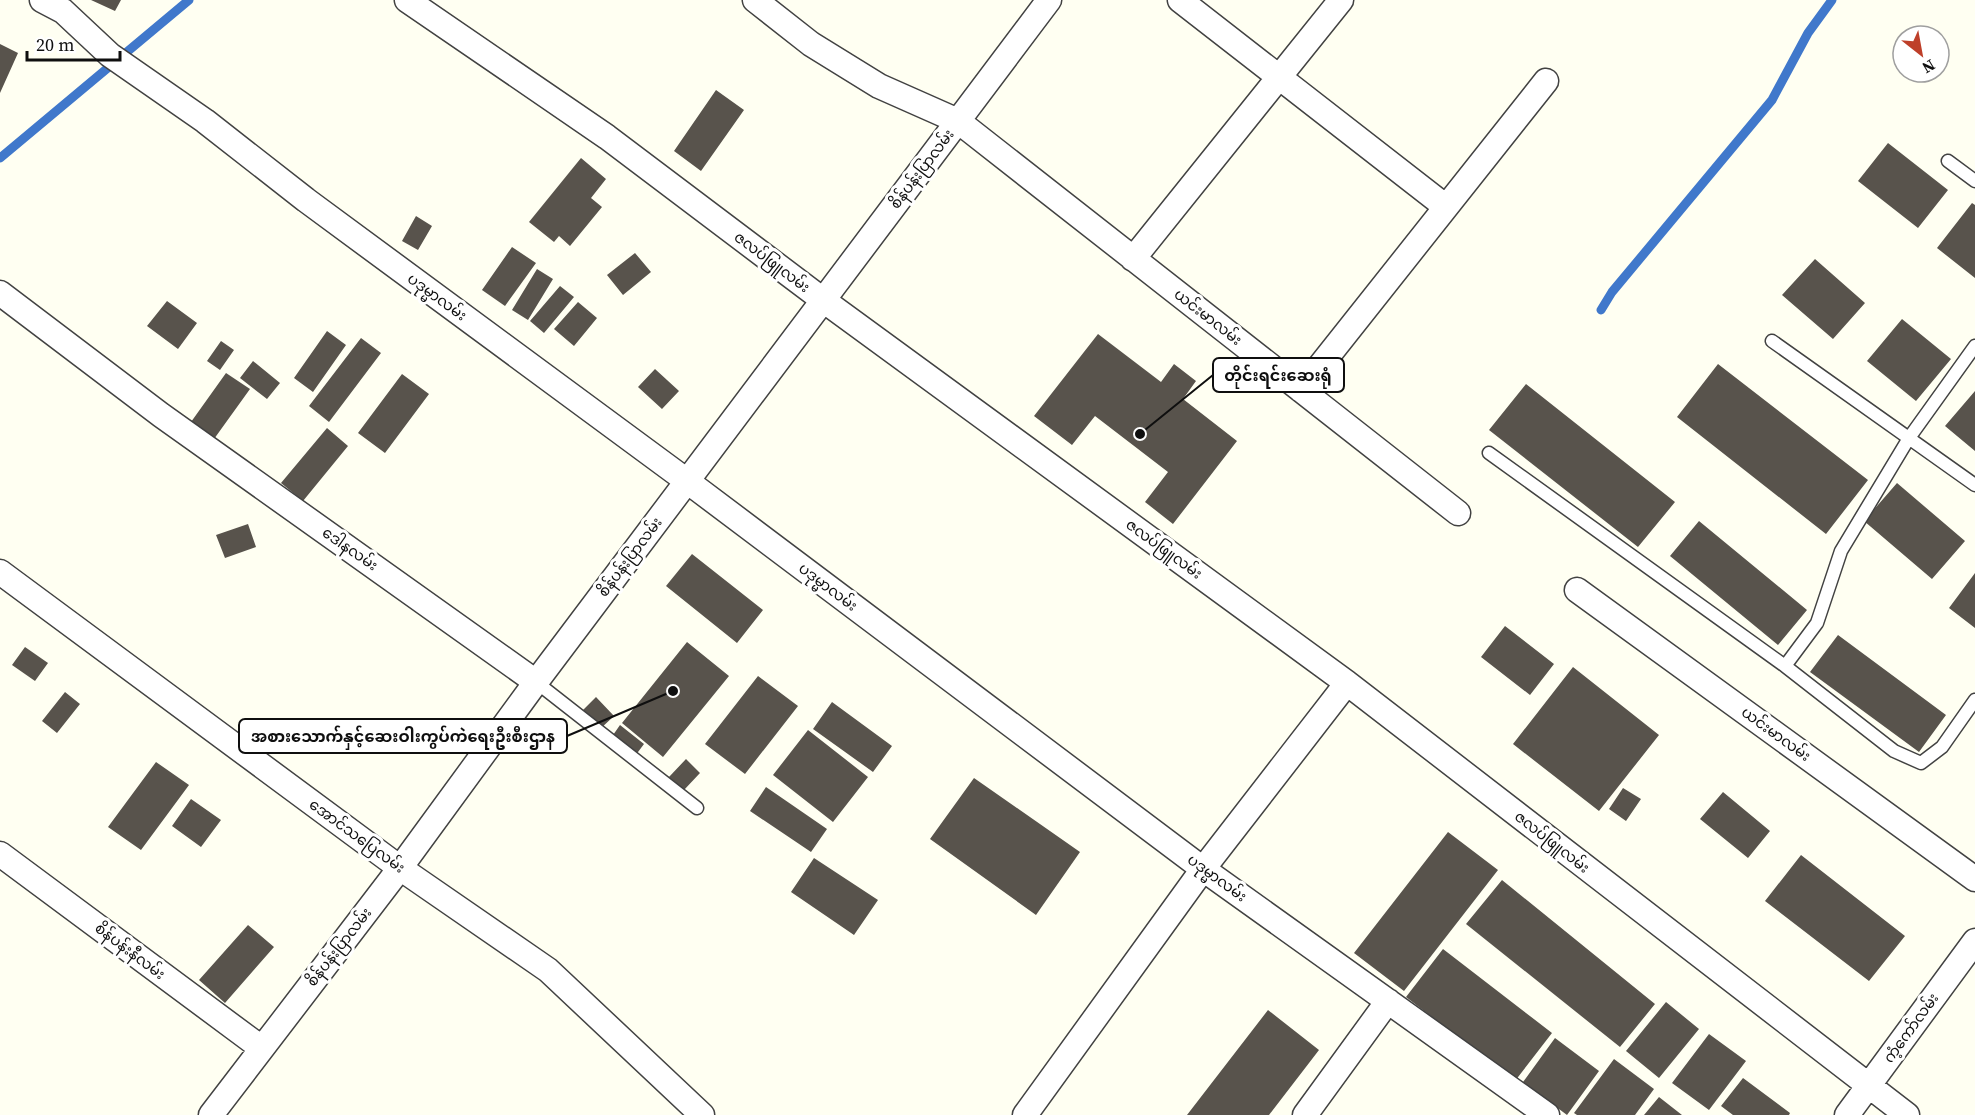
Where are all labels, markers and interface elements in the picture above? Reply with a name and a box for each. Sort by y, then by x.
scale bar [27,24,120,62]
north arrow [1891,24,1951,84]
text: 20 m [36,32,74,57]
text: N [1918,54,1939,79]
street label: စိန်ပန်းပြာလမ်း [885,124,960,214]
street label: ဇလပ်ဖြူလမ်း [729,226,815,299]
street label: ပဒုမ္မာလမ်း [402,268,471,327]
street label: ယင်းမာလမ်း [1170,283,1247,350]
callout: တိုင်းရင်းဆေးရုံ [1213,358,1344,392]
text: တိုင်းရင်းဆေးရုံ [1224,364,1332,389]
street label: စိန်ပန်းပြာလမ်း [593,512,668,602]
street label: ဇလပ်ဖြူလမ်း [1121,514,1207,585]
street label: ဒေါနလမ်း [317,522,382,577]
street label: ပဒုမ္မာလမ်း [793,557,862,618]
street label: ယင်းမာလမ်း [1737,701,1815,766]
callout: အစားသောက်နှင့်ဆေးဝါးကွပ်ကဲရေးဦးစီးဌာန [239,719,567,753]
text: အစားသောက်နှင့်ဆေးဝါးကွပ်ကဲရေးဦးစီးဌာန [251,725,555,750]
street label: အောင်သပြေလမ်း [304,794,410,879]
street label: ဇလပ်ဖြူလမ်း [1509,806,1594,879]
street label: ပဒုမ္မာလမ်း [1182,849,1251,908]
street label: စိန်ပန်းပြာလမ်း [301,903,378,992]
street label: စိန်ပန်းနီလမ်း [90,917,170,986]
street label: ကံ့ကော်လမ်း [1878,988,1943,1067]

